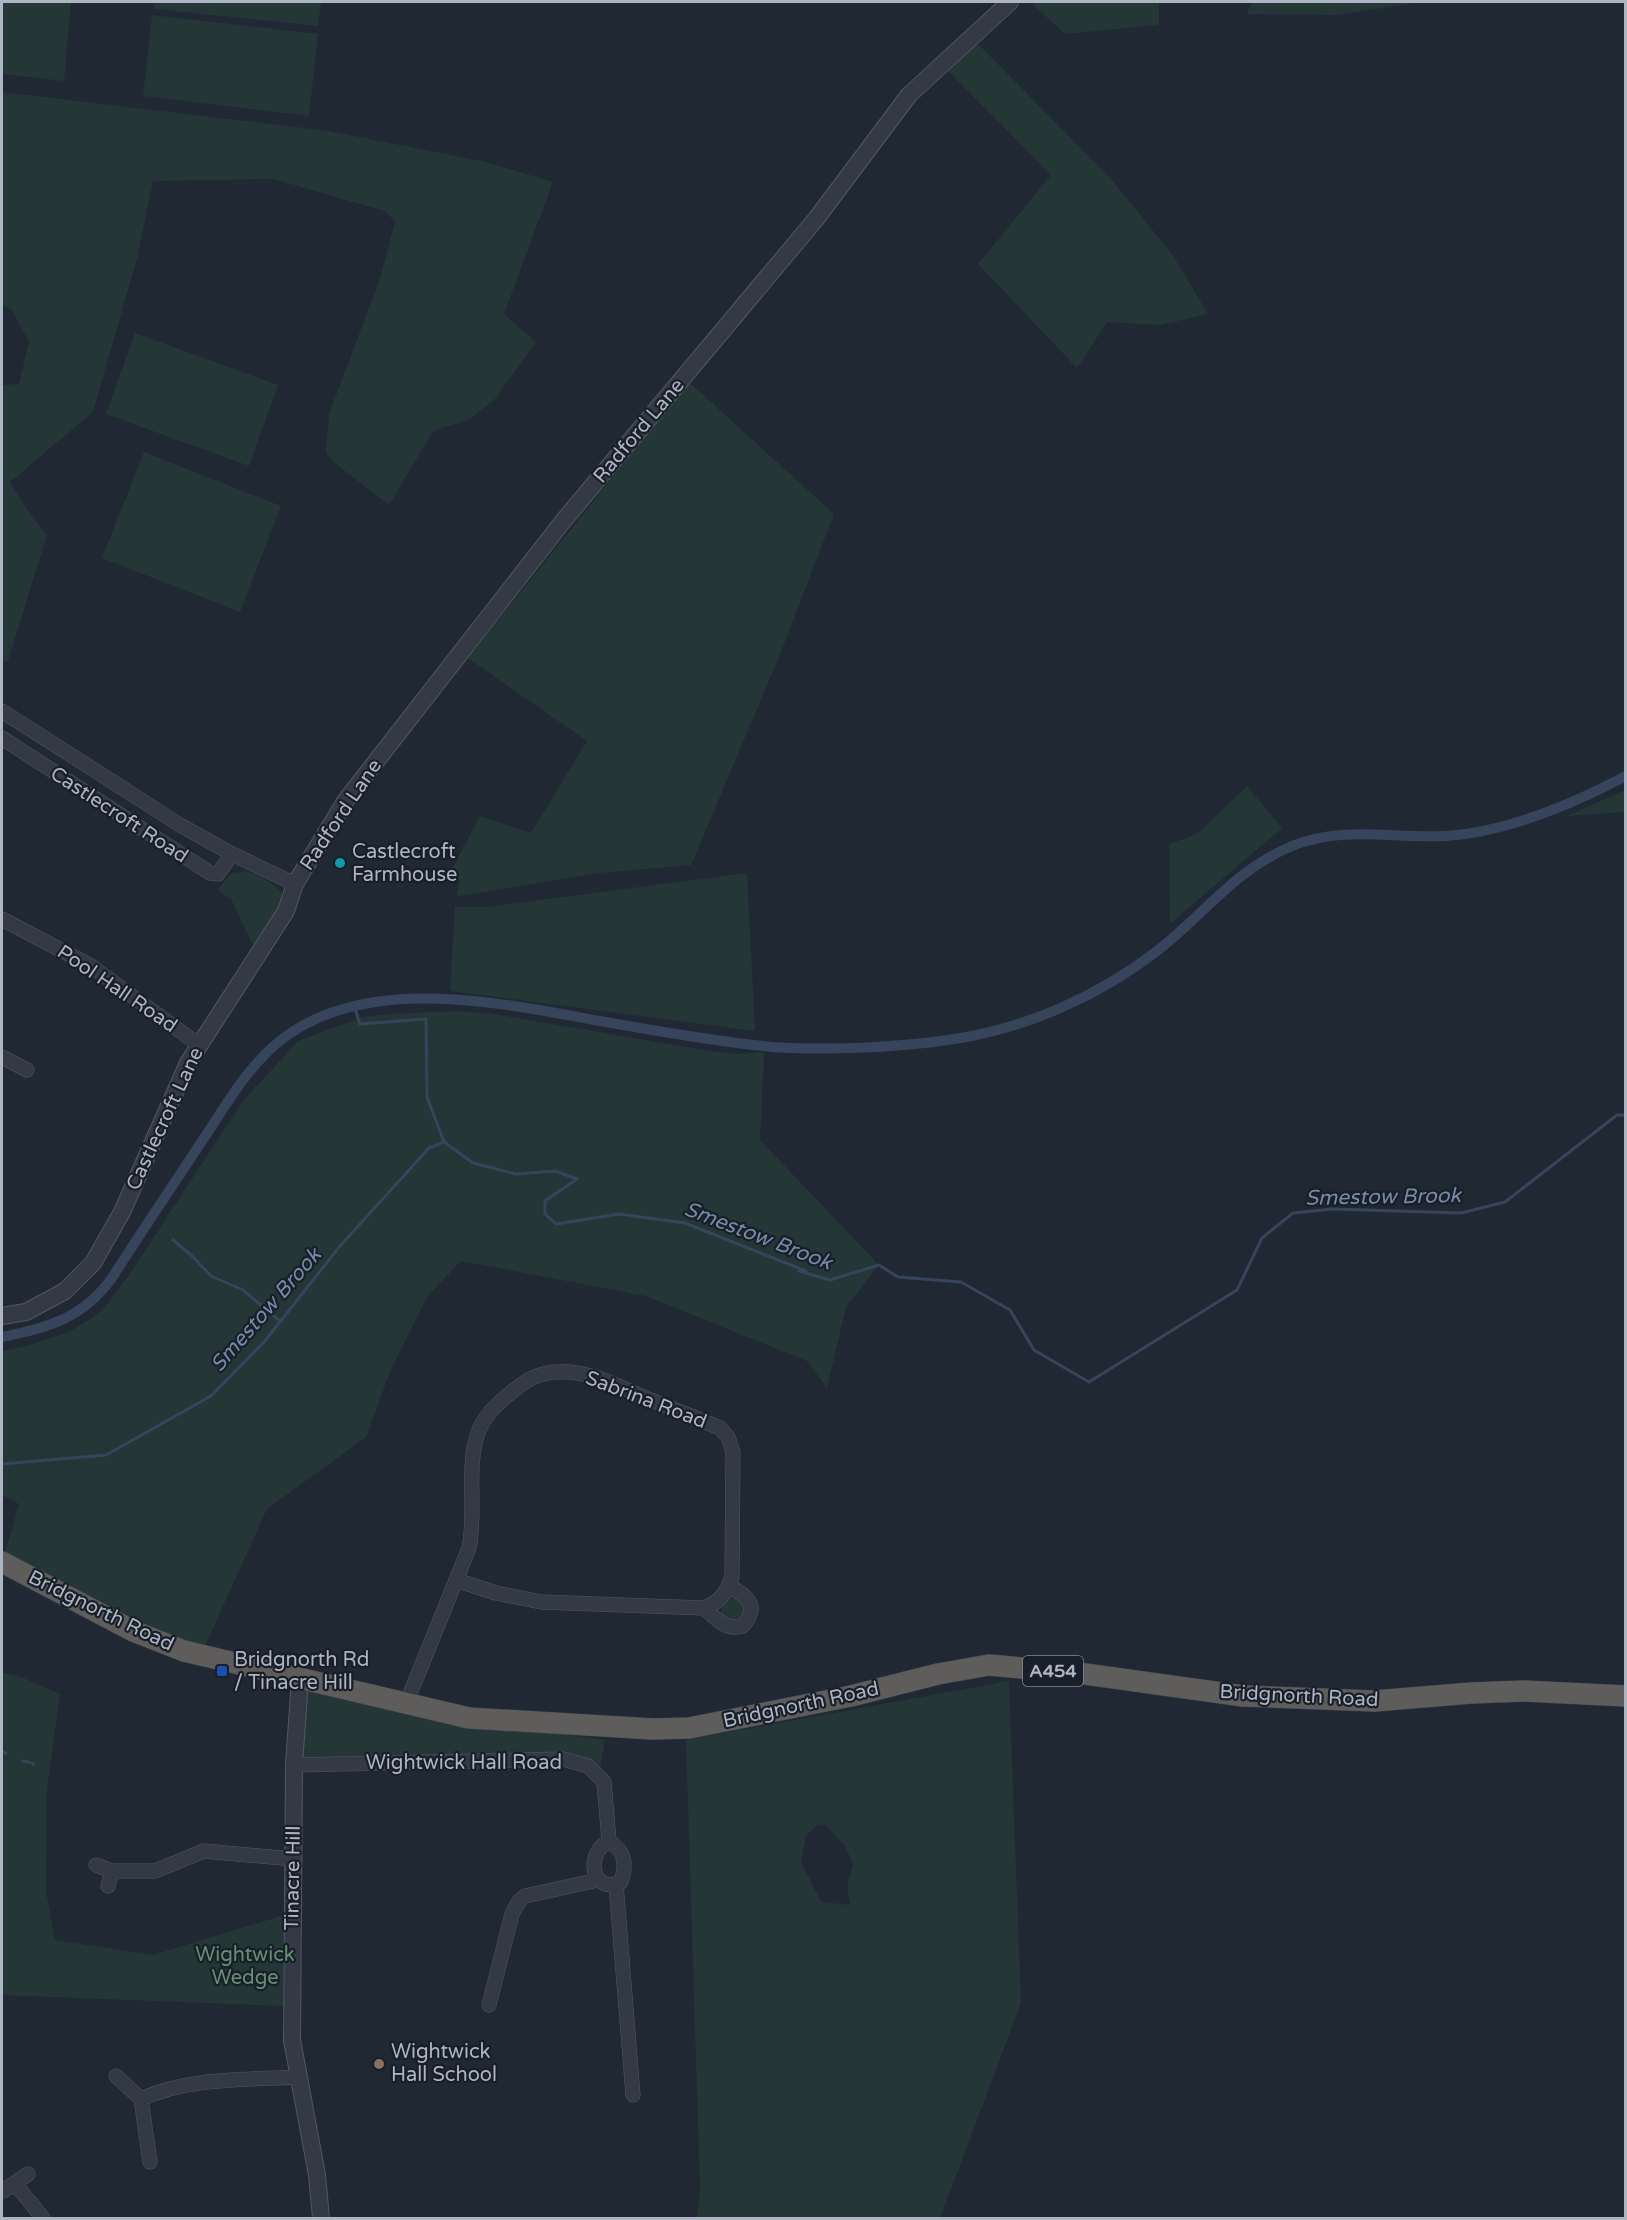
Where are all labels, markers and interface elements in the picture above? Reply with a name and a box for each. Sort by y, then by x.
street label: Radford Lane [588,374,690,488]
street label: Radford Lane [295,755,387,875]
street label: Castlecroft Road [46,762,192,868]
place label: Castlecroft Farmhouse [352,840,457,887]
marker: Castlecroft Farmhouse [333,856,347,870]
street label: Pool Hall Road [52,940,182,1038]
street label: Castlecroft Lane [121,1044,209,1194]
water label: Smestow Brook [1305,1183,1463,1211]
water label: Smestow Brook [681,1196,837,1276]
water label: Smestow Brook [206,1242,328,1377]
street label: Sabrina Road [582,1366,710,1434]
street label: Bridgnorth Road [24,1565,178,1657]
place label: Bridgnorth Rd / Tinacre Hill [234,1648,369,1695]
road number: A454 [1023,1656,1083,1686]
marker: Bridgnorth Rd / Tinacre Hill [215,1664,229,1678]
street label: Bridgnorth Road [721,1677,881,1733]
street label: Bridgnorth Road [1219,1680,1379,1712]
street label: Wightwick Hall Road [366,1751,562,1775]
street label: Tinacre Hill [280,1825,306,1931]
park label: Wightwick Wedge [195,1943,295,1990]
place label: Wightwick Hall School [391,2040,497,2087]
marker: Wightwick Hall School [372,2057,386,2071]

